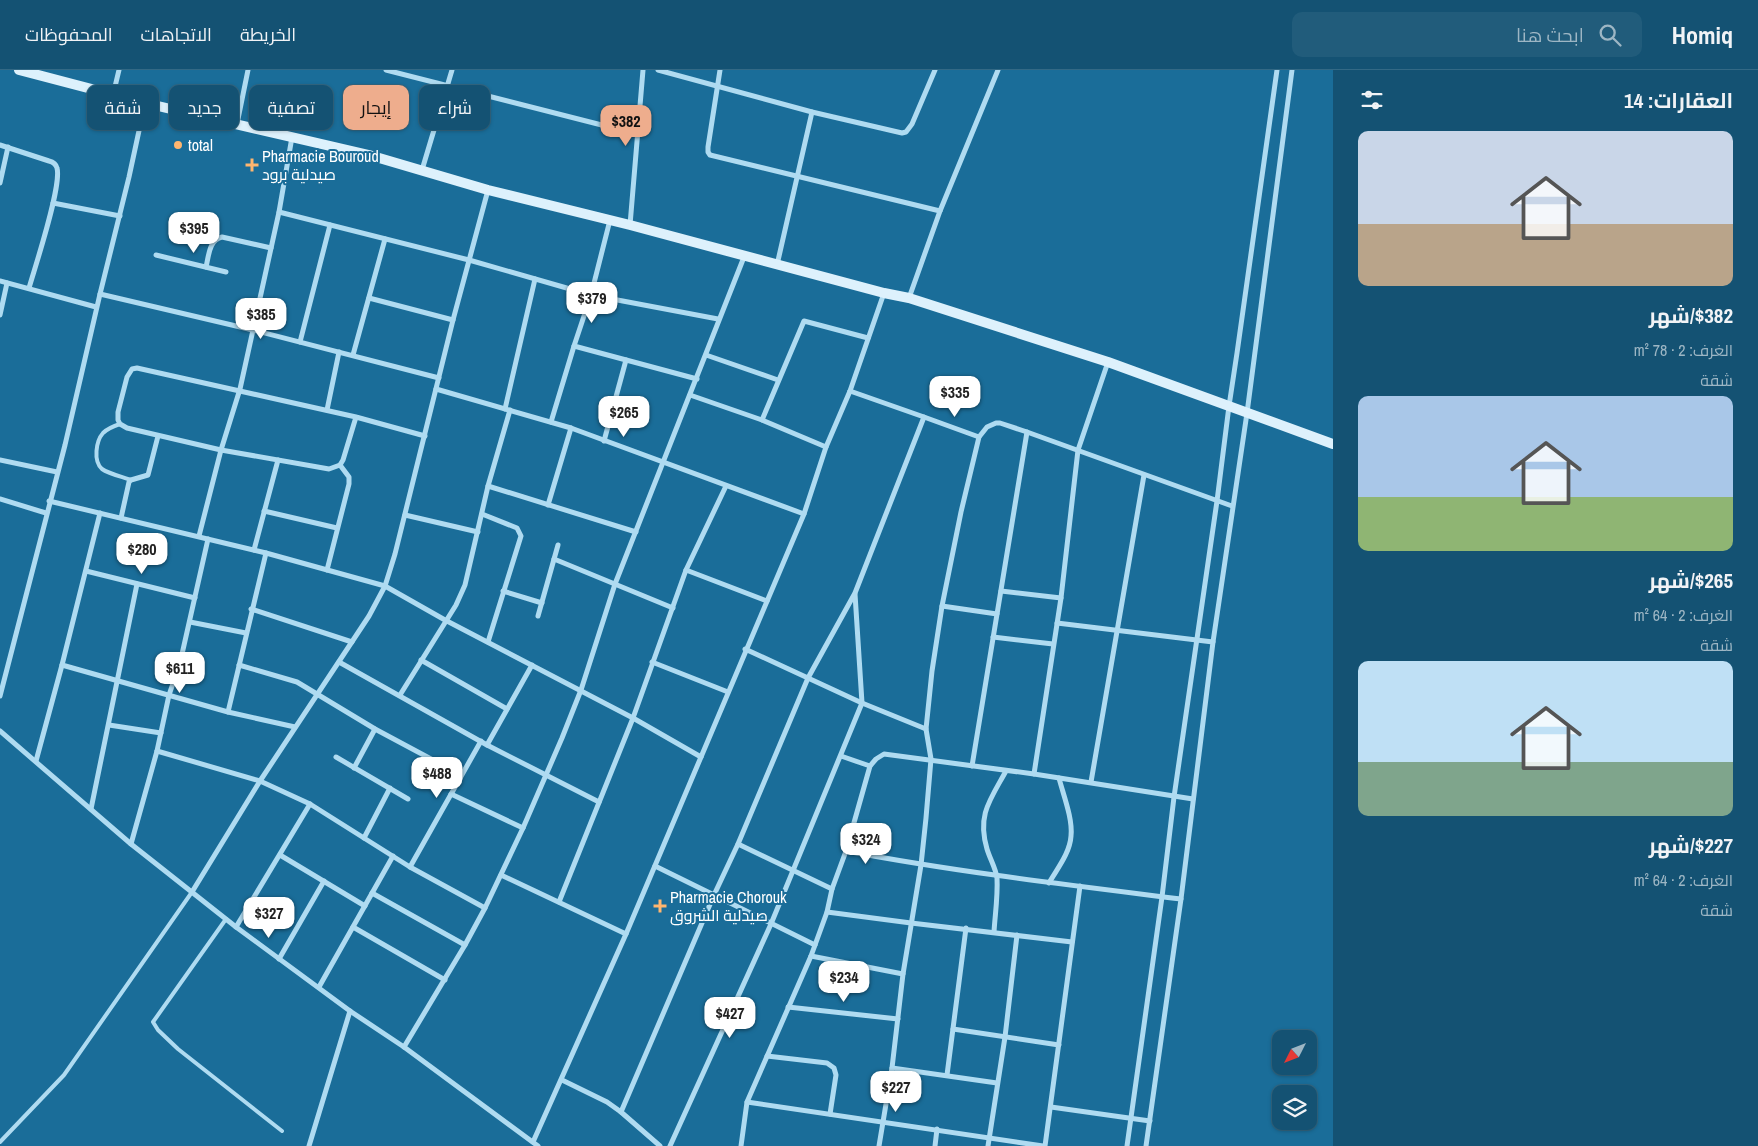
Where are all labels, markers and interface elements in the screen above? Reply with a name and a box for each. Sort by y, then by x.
search box [1292,12,1642,57]
text: Homiq [1672,19,1733,51]
icon: search [1596,21,1624,49]
text: المحفوظات [25,22,113,47]
text: الاتجاهات [141,22,212,47]
text: الخريطة [240,22,296,47]
text: ابحث هنا [1516,22,1584,48]
chip: شقة [87,85,159,130]
chip: جديد [169,85,239,130]
chip: تصفية [249,85,333,130]
chip: إيجار [343,85,409,130]
chip: شراء [419,85,490,130]
icon: filters [1358,86,1386,114]
text: العقارات: 14 [1624,86,1733,115]
pin: $382 [596,104,656,147]
text: $382 [611,110,641,132]
place label: total [188,134,213,156]
marker: total [172,139,184,151]
place label: Pharmacie Bouroud صيدلية برود [262,145,379,185]
marker: Pharmacie Bouroud صيدلية برود [246,159,258,171]
icon: home [1501,163,1591,253]
pin: $395 [164,212,224,254]
text: $395 [179,217,209,239]
pin: $379 [562,282,622,324]
text: $379 [577,287,607,309]
pin: $385 [231,298,291,340]
text: $382/شهر [1649,301,1733,330]
text: $385 [246,303,276,325]
text: الغرف: 2 · 78 m² [1634,339,1733,361]
text: شقة [1700,369,1733,391]
pin: $335 [925,376,985,418]
text: $335 [940,381,970,403]
pin: $265 [594,396,654,438]
text: $265 [609,401,639,423]
icon: home [1501,428,1591,518]
pin: $280 [112,532,172,575]
text: $280 [127,538,157,560]
text: $265/شهر [1649,566,1733,595]
text: الغرف: 2 · 64 m² [1634,604,1733,626]
text: شقة [1700,634,1733,656]
pin: $611 [150,652,210,694]
text: $611 [166,657,194,679]
icon: home [1501,693,1591,783]
pin: $488 [407,756,467,799]
text: $488 [422,762,452,784]
pin: $324 [836,822,896,865]
text: $324 [851,828,881,850]
text: $227/شهر [1649,831,1733,860]
text: الغرف: 2 · 64 m² [1634,869,1733,891]
place label: Pharmacie Chorouk صيدلية الشروق [670,886,787,926]
pin: $327 [239,896,299,939]
text: شقة [1700,899,1733,921]
marker: Pharmacie Chorouk صيدلية الشروق [654,900,666,912]
text: $327 [254,902,284,924]
pin: $234 [814,960,874,1003]
text: $234 [829,966,859,988]
pin: $427 [700,996,760,1039]
text: $427 [715,1002,745,1024]
north arrow [1272,1030,1318,1075]
map controls [1272,1030,1317,1130]
pin: $227 [866,1070,926,1113]
text: $227 [881,1076,911,1098]
button: layers [1272,1085,1317,1130]

